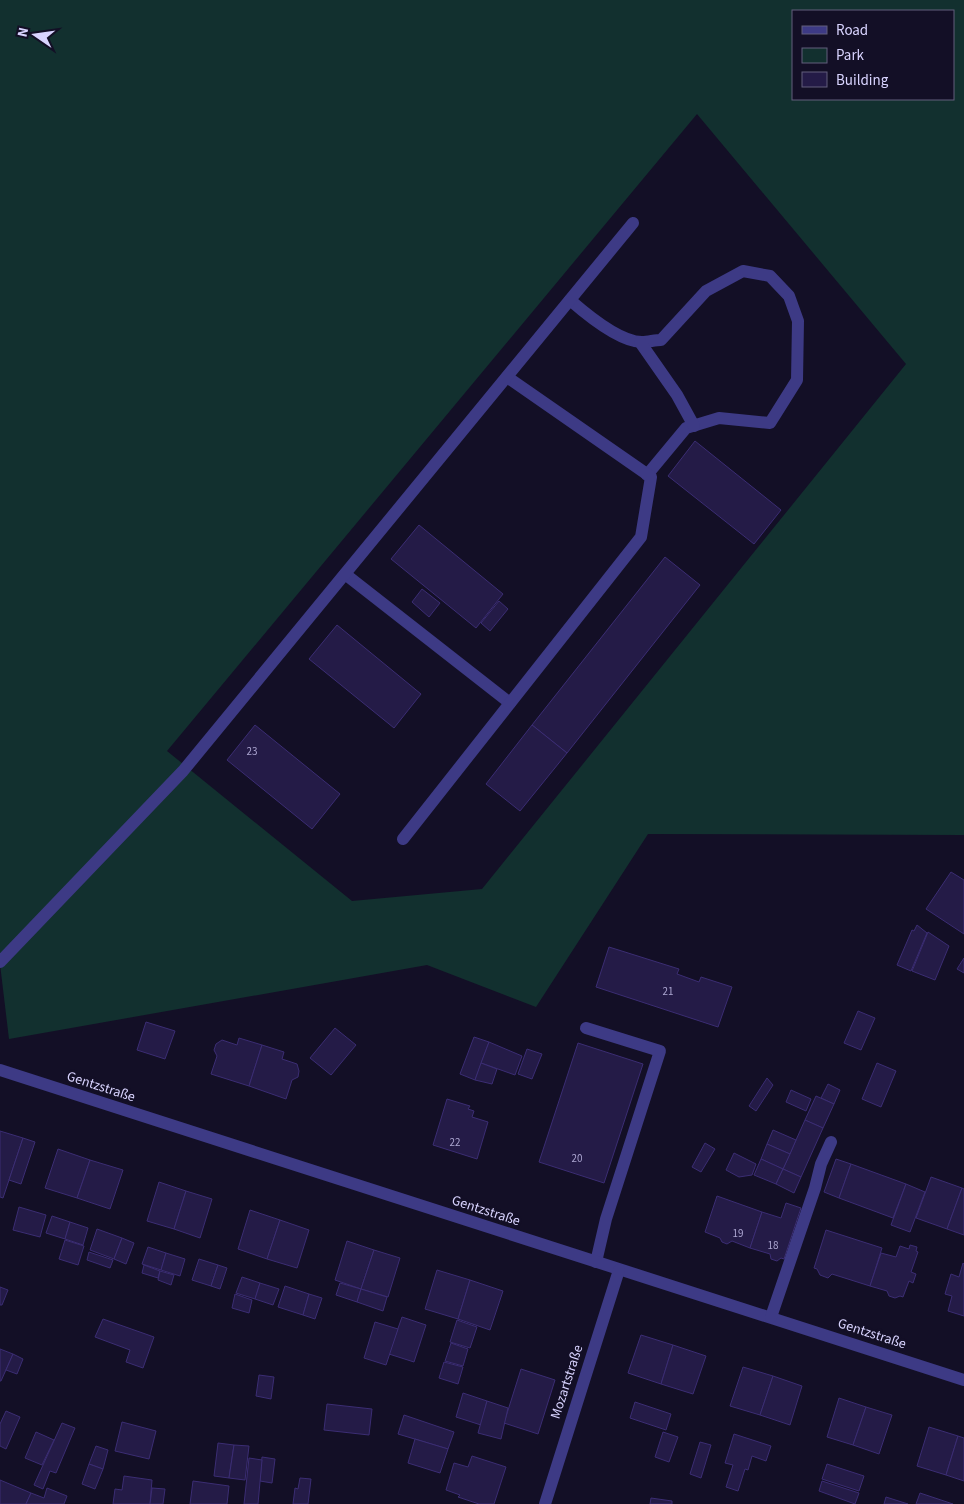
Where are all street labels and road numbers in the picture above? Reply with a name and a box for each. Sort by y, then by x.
street label: Gentzstraße [64,1067,138,1107]
street label: Gentzstraße [449,1191,523,1231]
street label: Gentzstraße [835,1314,909,1354]
street label: Mozartstraße [546,1342,588,1422]

